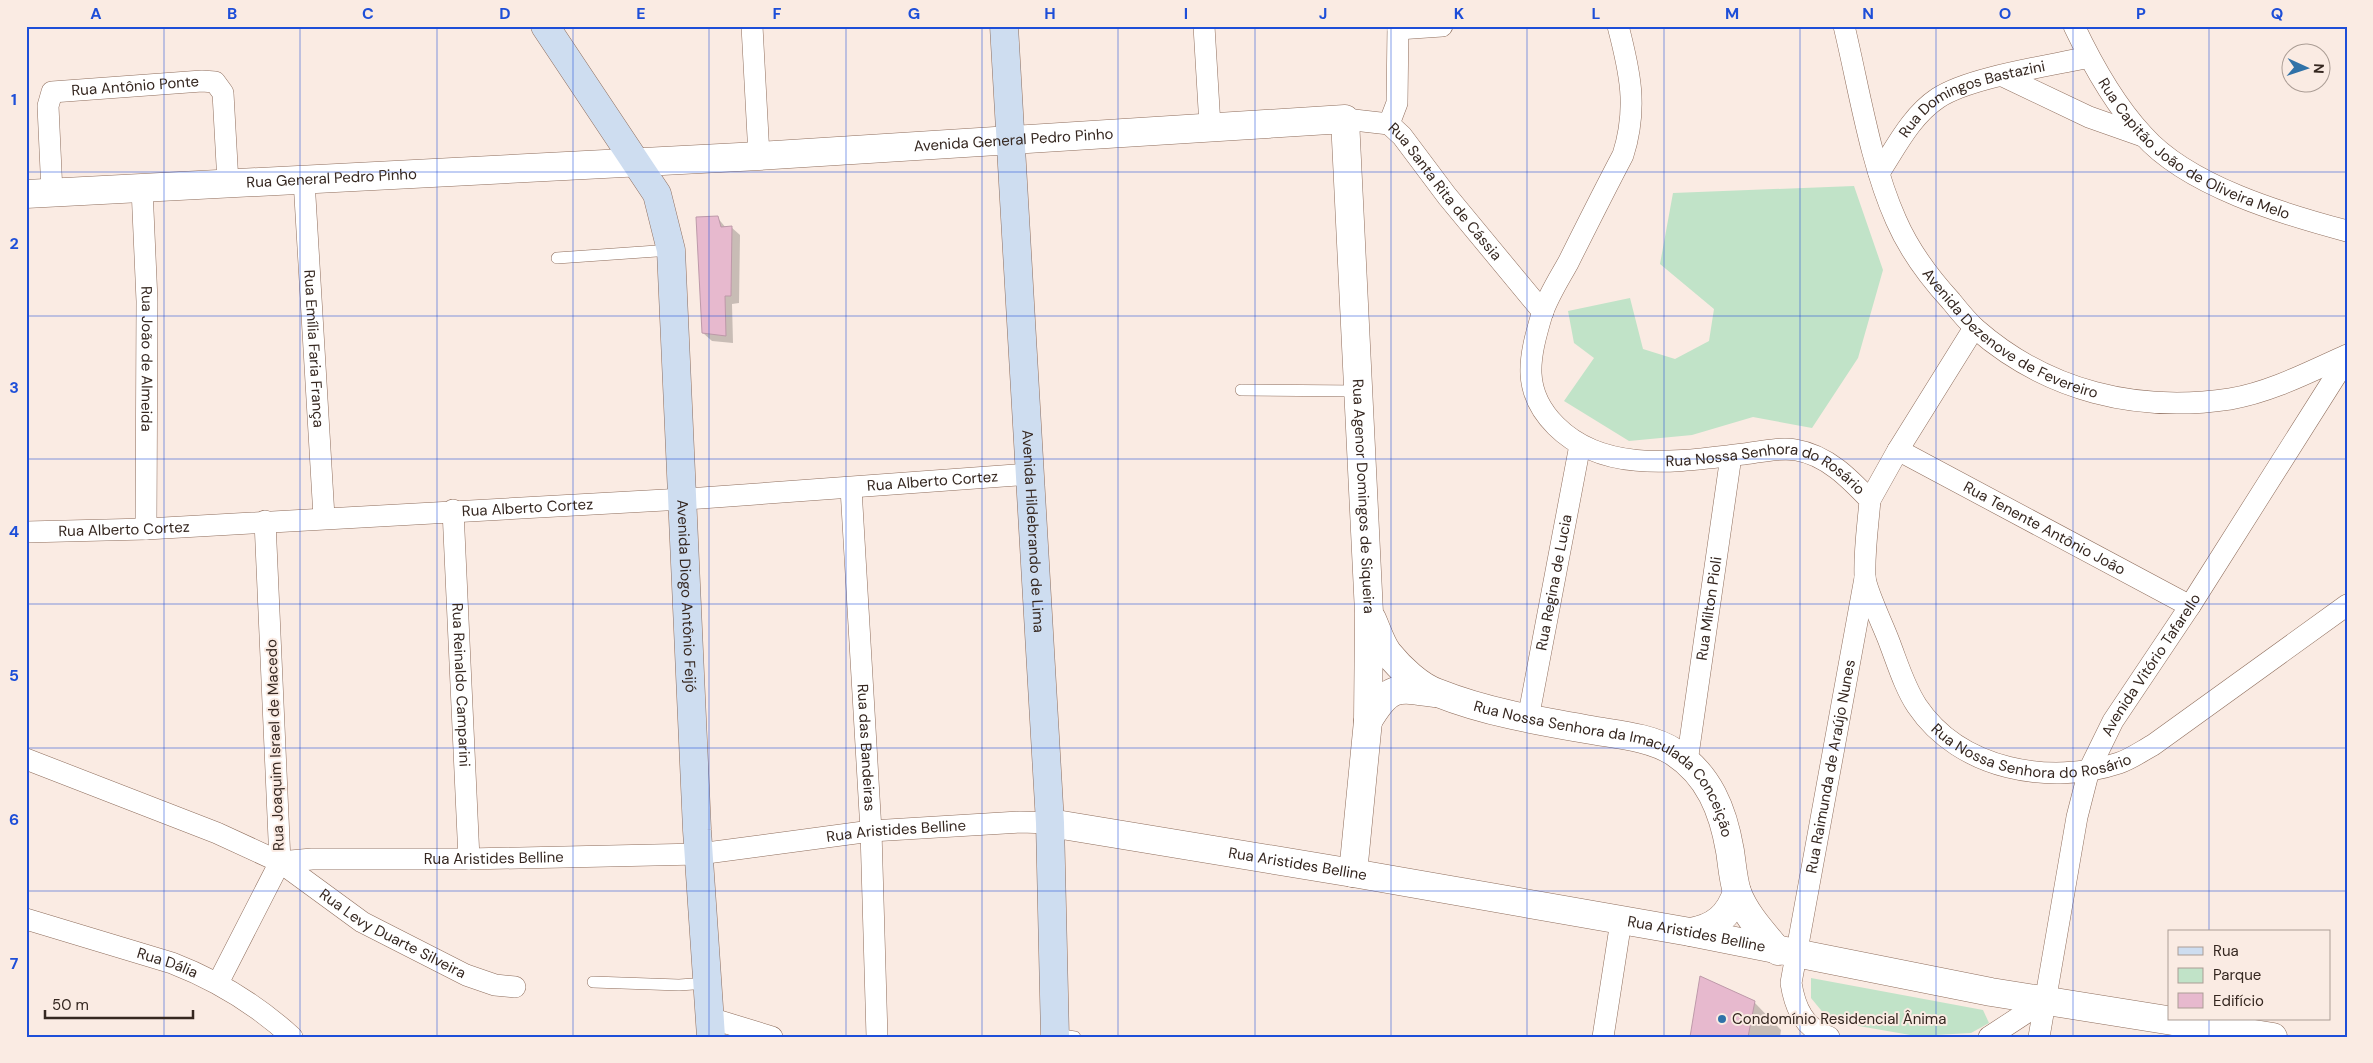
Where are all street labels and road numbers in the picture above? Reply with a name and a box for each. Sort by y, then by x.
street label: Rua Domingos Bastazini [1894,56,2047,142]
street label: Rua Antônio Ponte [71,71,200,101]
street label: Rua Capitão João de Oliveira Melo [2094,74,2293,224]
street label: Rua Santa Rita de Cássia [1384,118,1506,265]
street label: Avenida General Pedro Pinho [913,124,1114,156]
street label: Rua General Pedro Pinho [246,164,417,193]
street label: Avenida Dezenove de Fevereiro [1918,265,2100,403]
street label: Rua Emília Faria França [299,269,329,428]
street label: Rua João de Almeida [136,286,157,432]
street label: Rua Agenor Domingos de Siqueira [1348,379,1379,614]
street label: Avenida Hildebrando de Lima [1017,429,1049,633]
street label: Rua Nossa Senhora do Rosário [1665,439,1869,499]
street label: Rua Alberto Cortez [866,466,999,496]
street label: Rua Tenente Antônio João [1960,477,2129,580]
street label: Rua Alberto Cortez [461,494,594,521]
street label: Avenida Diogo Antônio Feijó [672,499,701,693]
street label: Rua Regina de Lucia [1531,513,1577,652]
street label: Rua Alberto Cortez [58,517,190,541]
street label: Rua Milton Pioli [1692,555,1726,662]
street label: Avenida Vitório Tafarello [2097,590,2205,740]
street label: Rua Reinaldo Camparini [447,602,475,767]
street label: Rua Joaquim Israel de Macedo [261,639,289,851]
street label: Rua Raimunda de Araújo Nunes [1801,658,1860,875]
street label: Rua das Bandeiras [852,683,880,812]
street label: Rua Nossa Senhora da Imaculada Conceição [1471,696,1737,839]
street label: Rua Nossa Senhora do Rosário [1927,719,2135,783]
street label: Rua Aristides Belline [825,815,967,847]
street label: Rua Aristides Belline [1227,843,1368,885]
street label: Rua Aristides Belline [424,847,564,869]
street label: Rua Levy Duarte Silveira [315,884,469,983]
street label: Rua Aristides Belline [1626,911,1767,957]
street label: Rua Dália [134,943,201,983]

